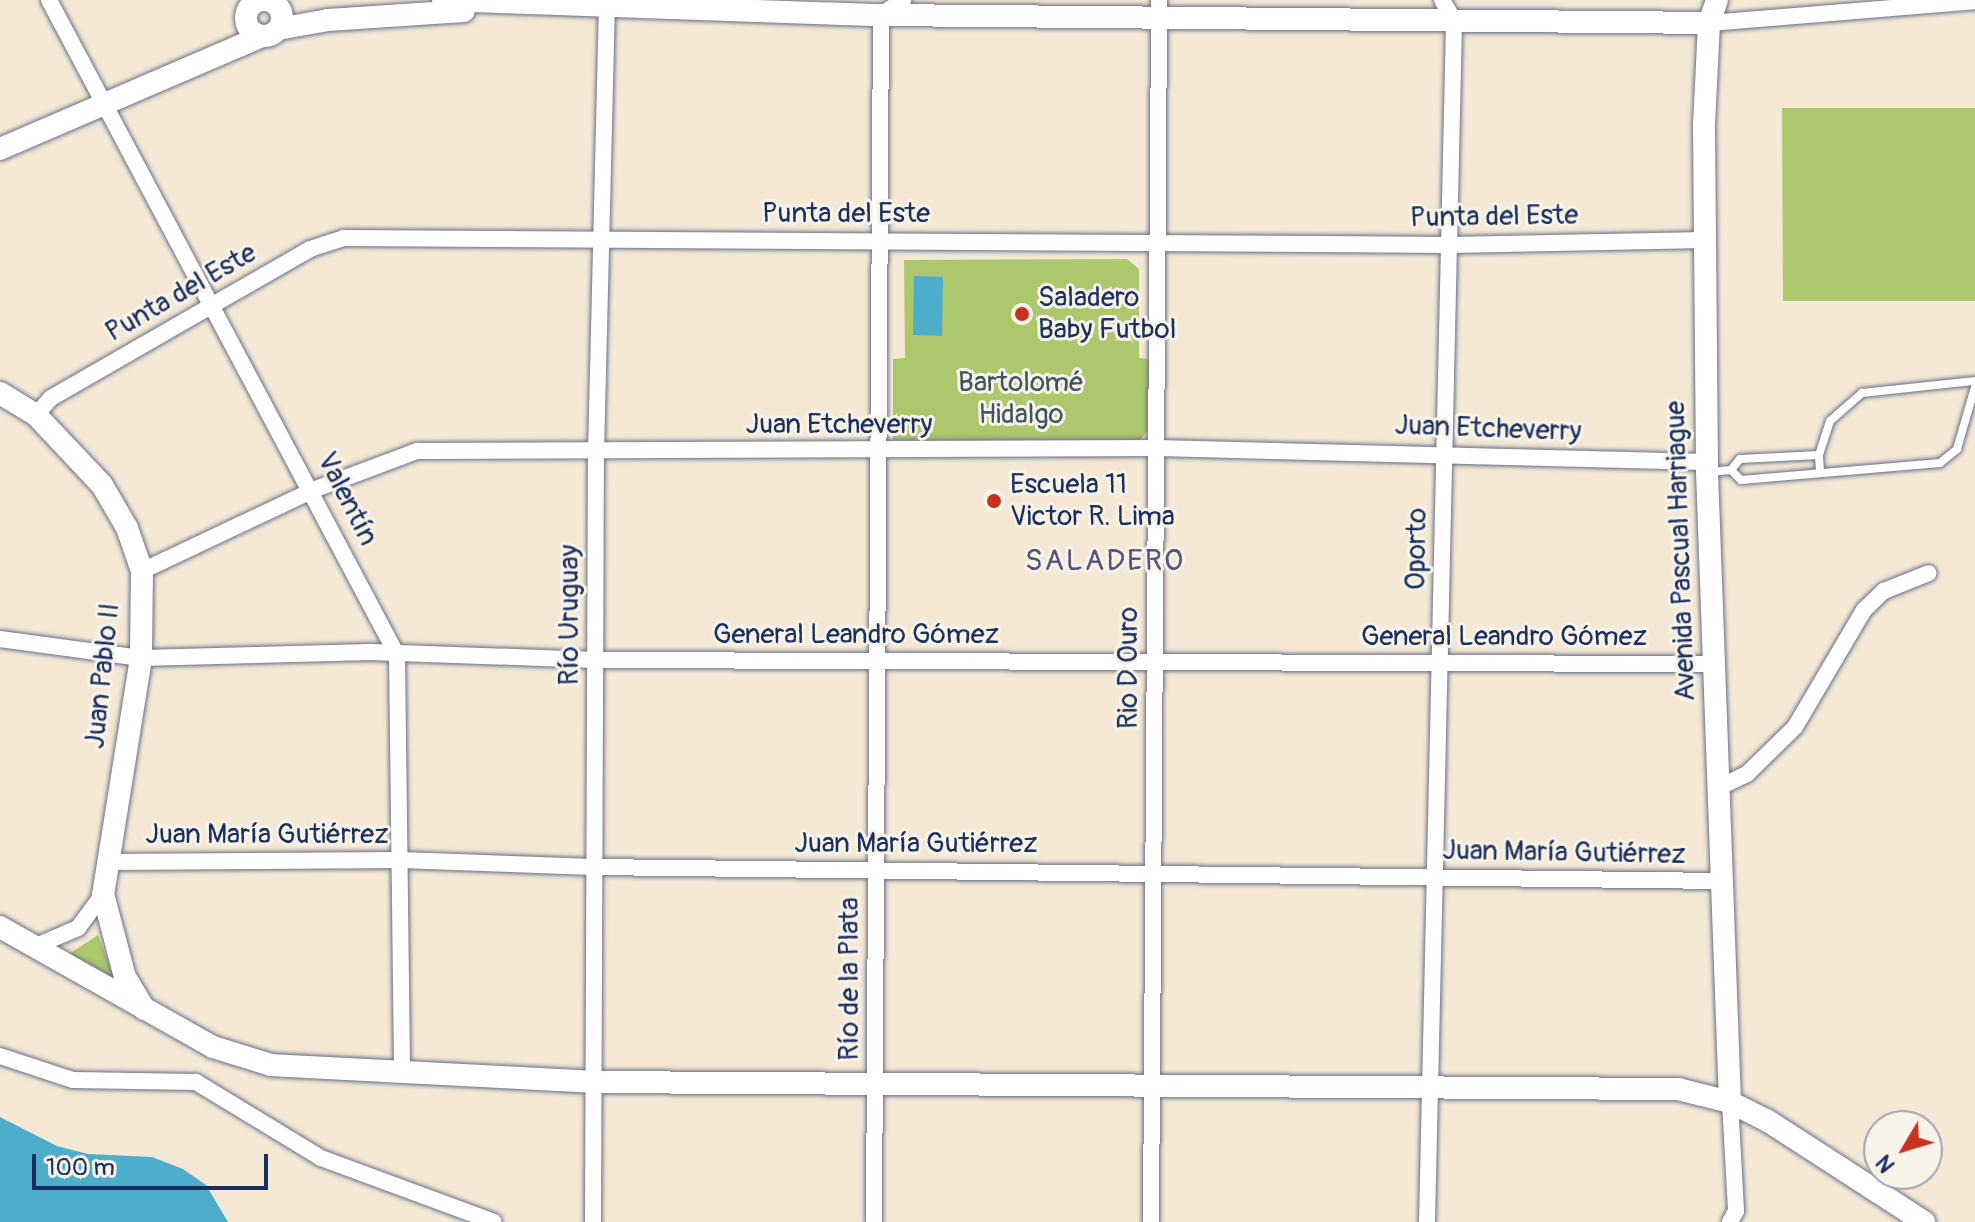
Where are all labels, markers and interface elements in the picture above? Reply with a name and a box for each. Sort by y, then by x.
street label: Punta del Este [762,197,930,231]
street label: Punta del Este [1410,199,1578,235]
street label: Punta del Este [100,236,262,350]
place label: Saladero Baby Futbol [1038,281,1176,347]
marker: Saladero Baby Futbol [1013,305,1031,323]
park label: Bartolomé Hidalgo [958,366,1084,432]
street label: Avenida Pascual Harriague [1659,400,1703,702]
street label: Juan Etcheverry [746,408,932,442]
street label: Juan Etcheverry [1394,409,1582,449]
street label: Valentín [309,447,385,551]
place label: Escuela 11 Victor R. Lima [1010,468,1175,534]
marker: Escuela 11 Victor R. Lima [985,492,1003,510]
street label: Oporto [1399,508,1435,590]
district label: SALADERO [1025,543,1185,579]
street label: Río Uruguay [553,545,587,685]
street label: Juan Pablo II [79,602,127,750]
street label: Rio D Ouro [1112,607,1146,729]
street label: General Leandro Gómez [713,618,999,652]
street label: General Leandro Gómez [1361,620,1647,654]
street label: Juan María Gutiérrez [145,818,389,852]
street label: Juan María Gutiérrez [794,827,1038,861]
street label: Juan María Gutiérrez [1442,834,1686,872]
street label: Río de la Plata [833,897,867,1061]
north arrow [1863,1110,1943,1190]
scale bar [36,1138,272,1188]
text: N [1870,1149,1901,1178]
text: 100 m [46,1153,115,1182]

